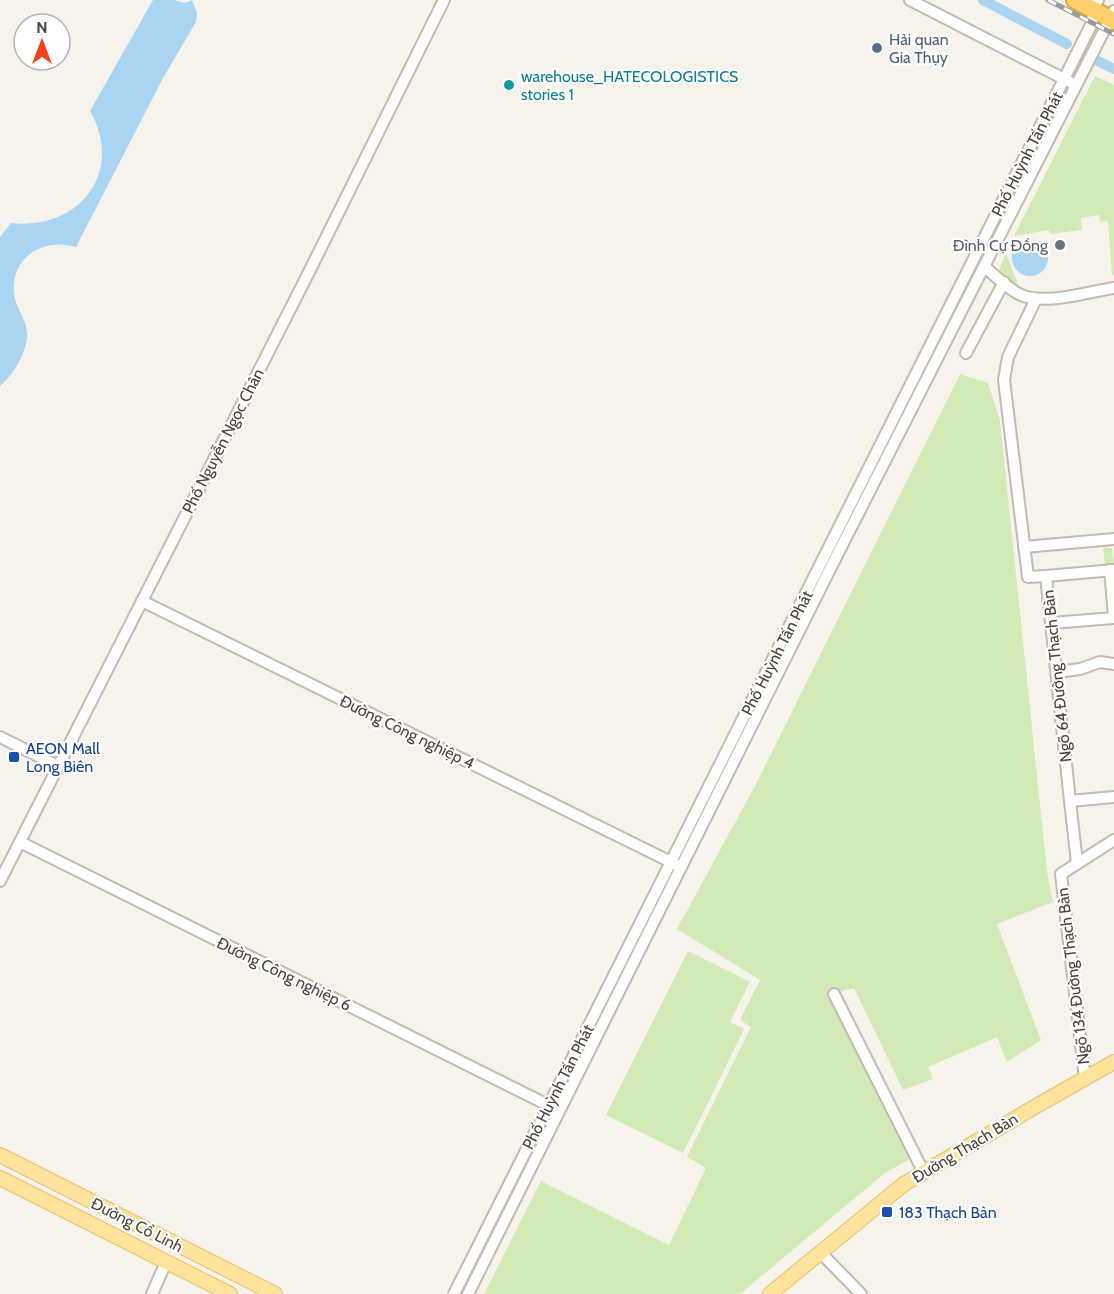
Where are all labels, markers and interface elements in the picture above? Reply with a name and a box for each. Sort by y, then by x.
north arrow [12,12,72,72]
text: N [36,18,48,37]
place label: Hải quan Gia Thụy [889,30,949,67]
marker: Hải quan Gia Thụy [870,41,884,55]
place label: warehouse_HATECOLOGISTICS stories 1 [521,67,738,104]
marker: warehouse_HATECOLOGISTICS stories 1 [502,78,516,92]
street label: Phố Huỳnh Tấn Phát [987,88,1067,220]
place label: Đình Cự Đồng [953,236,1049,255]
marker: Đình Cự Đồng [1053,238,1067,252]
street label: Phố Nguyễn Ngọc Chân [178,365,268,517]
street label: Phố Huỳnh Tấn Phát [737,587,817,719]
street label: Ngõ 64 Đường Thạch Bàn [1038,589,1075,763]
street label: Đường Công nghiệp 4 [337,691,477,773]
place label: AEON Mall Long Biên [26,739,100,776]
marker: AEON Mall Long Biên [7,750,21,764]
street label: Ngõ 134 Đường Thạch Bàn [1053,886,1093,1065]
street label: Đường Công nghiệp 6 [214,933,354,1015]
street label: Phố Huỳnh Tấn Phát [518,1021,598,1153]
street label: Đường Thạch Bàn [909,1109,1021,1187]
street label: Đường Cổ Linh [88,1194,186,1256]
place label: 183 Thạch Bàn [899,1203,997,1222]
marker: 183 Thạch Bàn [880,1205,894,1219]

